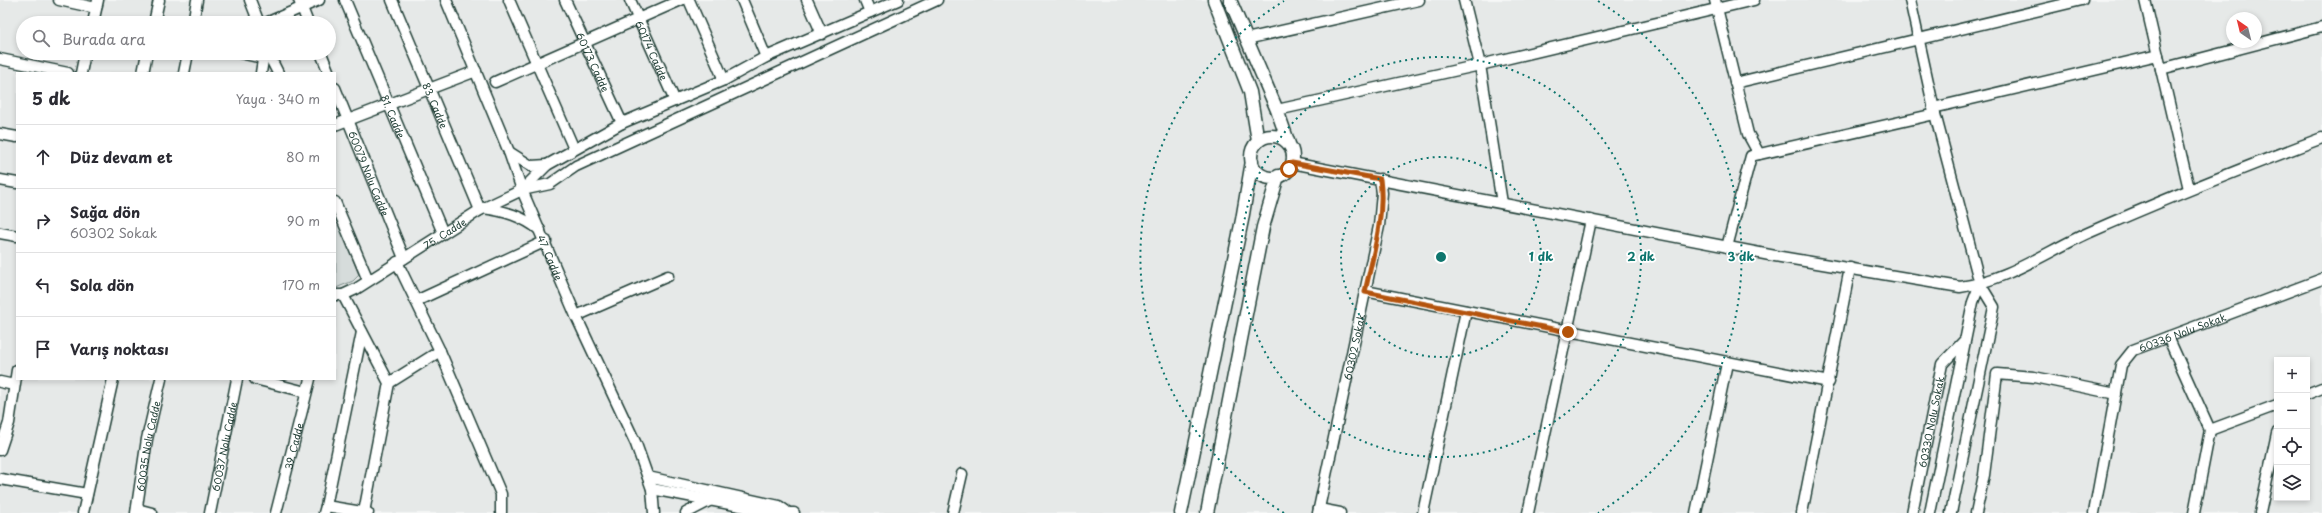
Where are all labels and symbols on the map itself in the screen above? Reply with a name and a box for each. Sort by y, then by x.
north arrow [2226,12,2262,48]
street label: 60174 Cadde [633,18,672,82]
street label: 60173 Cadde [573,30,614,94]
street label: 83. Cadde [420,80,452,130]
street label: 81. Cadde [378,92,410,140]
street label: 60079 Nolu Cadde [346,128,394,218]
route start [1280,160,1298,178]
street label: 75. Cadde [420,214,469,252]
street label: 47. Cadde [535,232,567,282]
text: 1 dk [1529,247,1553,265]
text: 2 dk [1627,247,1655,265]
text: 3 dk [1727,247,1755,265]
centre of rings [1434,250,1448,264]
street label: 60336 Nolu Sokak [2136,308,2228,355]
street label: 60302 Sokak [1339,312,1368,381]
route end [1559,323,1577,341]
street label: 60330 Nolu Sokak [1914,375,1947,469]
street label: 60035 Nolu Cadde [132,399,163,492]
street label: 60037 Nolu Cadde [207,400,240,492]
street label: 39. Cadde [280,421,306,471]

